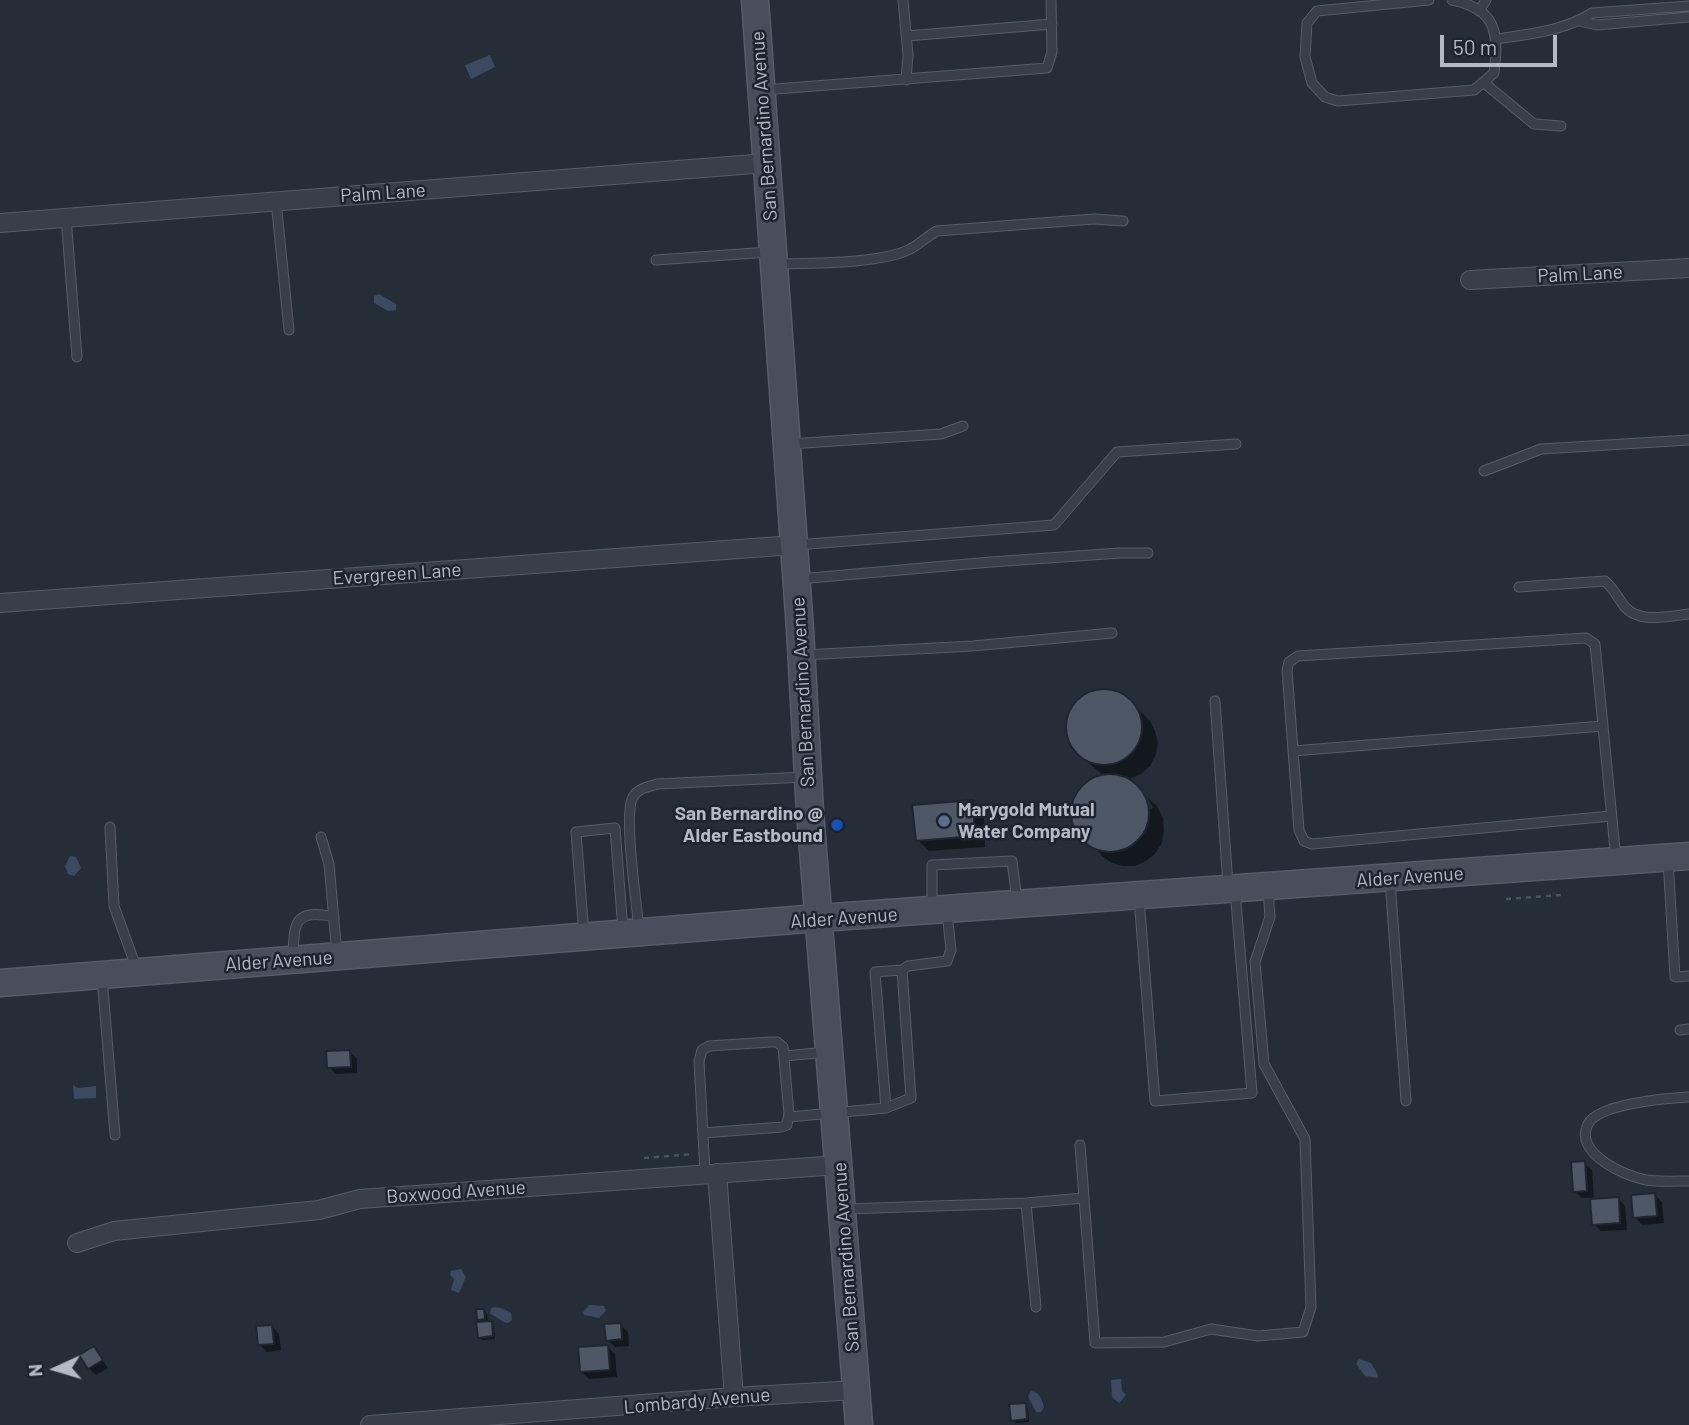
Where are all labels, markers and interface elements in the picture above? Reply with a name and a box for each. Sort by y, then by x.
scale bar [1444,21,1561,65]
street label: San Bernardino Avenue [746,30,782,222]
text: 50 m [1453,34,1497,59]
street label: Palm Lane [340,179,426,207]
street label: Palm Lane [1537,260,1623,288]
street label: Evergreen Lane [332,558,462,590]
street label: San Bernardino Avenue [787,596,819,788]
place label: Marygold Mutual Water Company [958,799,1095,843]
place label: San Bernardino @ Alder Eastbound [675,803,823,847]
marker: Marygold Mutual Water Company [936,813,952,829]
marker: San Bernardino @ Alder Eastbound [829,817,845,833]
street label: Alder Avenue [1356,862,1464,892]
street label: Alder Avenue [790,903,898,933]
street label: Alder Avenue [225,946,333,976]
street label: San Bernardino Avenue [828,1161,864,1353]
street label: Boxwood Avenue [386,1176,526,1208]
north arrow [21,1334,91,1404]
text: N [23,1363,46,1378]
street label: Lombardy Avenue [623,1383,771,1419]

